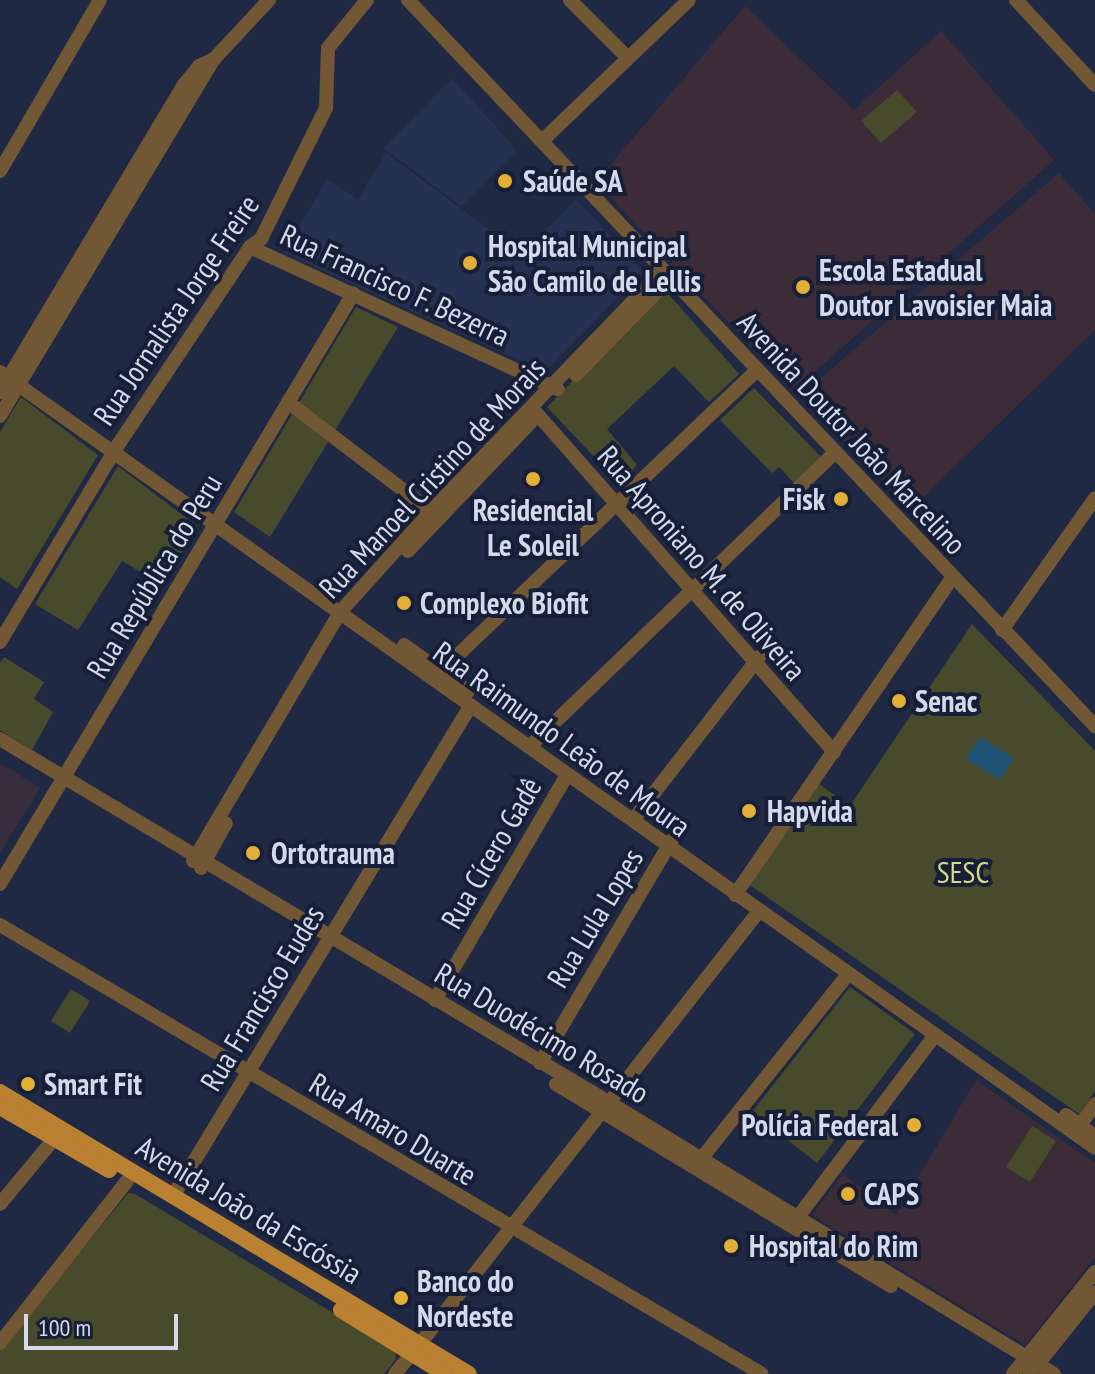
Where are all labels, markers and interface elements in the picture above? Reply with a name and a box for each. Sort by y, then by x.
place label: Saúde SA [523,163,622,199]
marker: Saúde SA [494,170,516,192]
street label: Rua Jornalista Jorge Freire [86,188,266,432]
street label: Rua Francisco F. Bezerra [274,216,516,354]
place label: Hospital Municipal São Camilo de Lellis [488,228,701,298]
marker: Hospital Municipal São Camilo de Lellis [459,252,481,274]
place label: Escola Estadual Doutor Lavoisier Maia [819,252,1052,322]
marker: Escola Estadual Doutor Lavoisier Maia [794,278,812,296]
street label: Avenida Doutor João Marcelino [730,304,974,562]
street label: Rua Manoel Cristino de Morais [311,351,553,605]
street label: Rua Aproniano M. de Oliveira [589,437,815,689]
street label: Rua República do Peru [79,467,229,685]
marker: Residencial Le Soleil [524,470,542,488]
place label: Fisk [783,481,825,517]
marker: Fisk [832,490,850,508]
place label: Residencial Le Soleil [473,492,593,562]
place label: Complexo Biofit [420,585,589,621]
marker: Complexo Biofit [395,594,413,612]
street label: Rua Raimundo Leão de Moura [427,634,697,844]
place label: Senac [915,683,977,719]
marker: Senac [890,692,908,710]
street label: Rua Cícero Gadê [433,771,549,935]
place label: Hapvida [767,793,853,829]
marker: Hapvida [738,800,760,822]
place label: Ortotrauma [271,835,395,871]
marker: Ortotrauma [242,842,264,864]
street label: Rua Lula Lopes [539,842,651,994]
park label: SESC [937,854,989,890]
street label: Rua Francisco Eudes [193,899,331,1097]
street label: Rua Duodécimo Rosado [429,955,655,1111]
street label: Rua Amaro Duarte [303,1065,483,1193]
place label: Smart Fit [44,1066,142,1102]
marker: Smart Fit [19,1075,37,1093]
place label: Polícia Federal [741,1107,898,1143]
marker: Polícia Federal [905,1116,923,1134]
street label: Avenida João da Escóssia [130,1129,368,1291]
place label: CAPS [864,1176,919,1212]
marker: CAPS [839,1185,857,1203]
place label: Hospital do Rim [749,1228,918,1264]
marker: Hospital do Rim [720,1235,742,1257]
place label: Banco do Nordeste [417,1263,514,1334]
marker: Banco do Nordeste [392,1289,410,1307]
scale bar [28,1298,182,1348]
text: 100 m [38,1312,91,1343]

